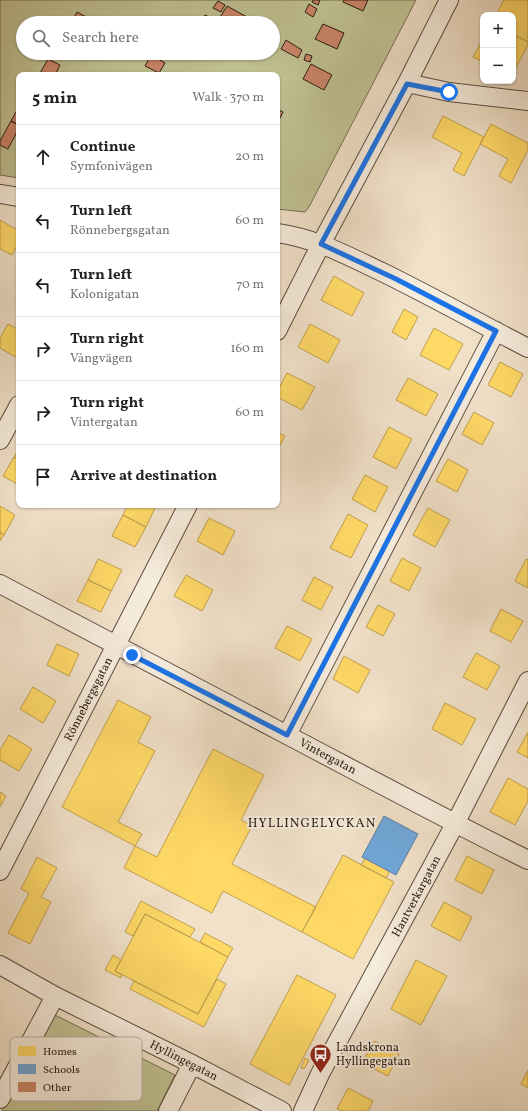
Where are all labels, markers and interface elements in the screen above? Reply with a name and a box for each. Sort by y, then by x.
map controls [480,12,516,84]
button: + [480,12,516,48]
search box [16,16,280,60]
icon: search [30,27,52,49]
text: Search here [62,28,139,49]
button: − [480,48,516,84]
route start [440,83,458,101]
text: 5 min [32,87,77,110]
text: Walk · 370 m [192,89,264,107]
text: Continue [70,137,135,158]
icon: ahead [32,146,54,168]
text: 20 m [235,148,264,166]
text: Symfonivägen [70,158,153,176]
text: Turn left [70,201,132,222]
icon: left [32,210,54,232]
text: 60 m [236,212,264,230]
text: Rönnebergsgatan [70,222,170,240]
text: Turn left [70,265,132,286]
icon: left [32,274,54,296]
text: 70 m [236,276,264,294]
text: Kolonigatan [70,286,139,304]
text: Turn right [70,329,144,350]
icon: right [32,338,54,360]
text: 160 m [230,340,264,358]
text: Vångvägen [70,350,133,368]
text: Turn right [70,393,144,414]
icon: right [32,402,54,424]
text: 60 m [236,404,264,422]
text: Vintergatan [70,414,138,432]
icon: arrive [32,466,54,488]
text: Arrive at destination [70,466,217,487]
route end [123,646,141,664]
street label: Rönnebergsgatan [61,655,117,744]
street label: Vintergatan [296,735,359,779]
district label: HYLLINGELYCKAN [248,815,376,833]
street label: Hantverkargatan [389,853,445,940]
legend [10,1037,142,1101]
street label: Hyllingegatan [147,1037,220,1085]
place label: Landskrona Hyllingegatan [336,1040,411,1070]
bus stop icon: Landskrona Hyllingegatan [307,1041,333,1074]
text: Homes [43,1045,77,1060]
text: Schools [43,1063,80,1078]
text: Other [43,1081,72,1096]

